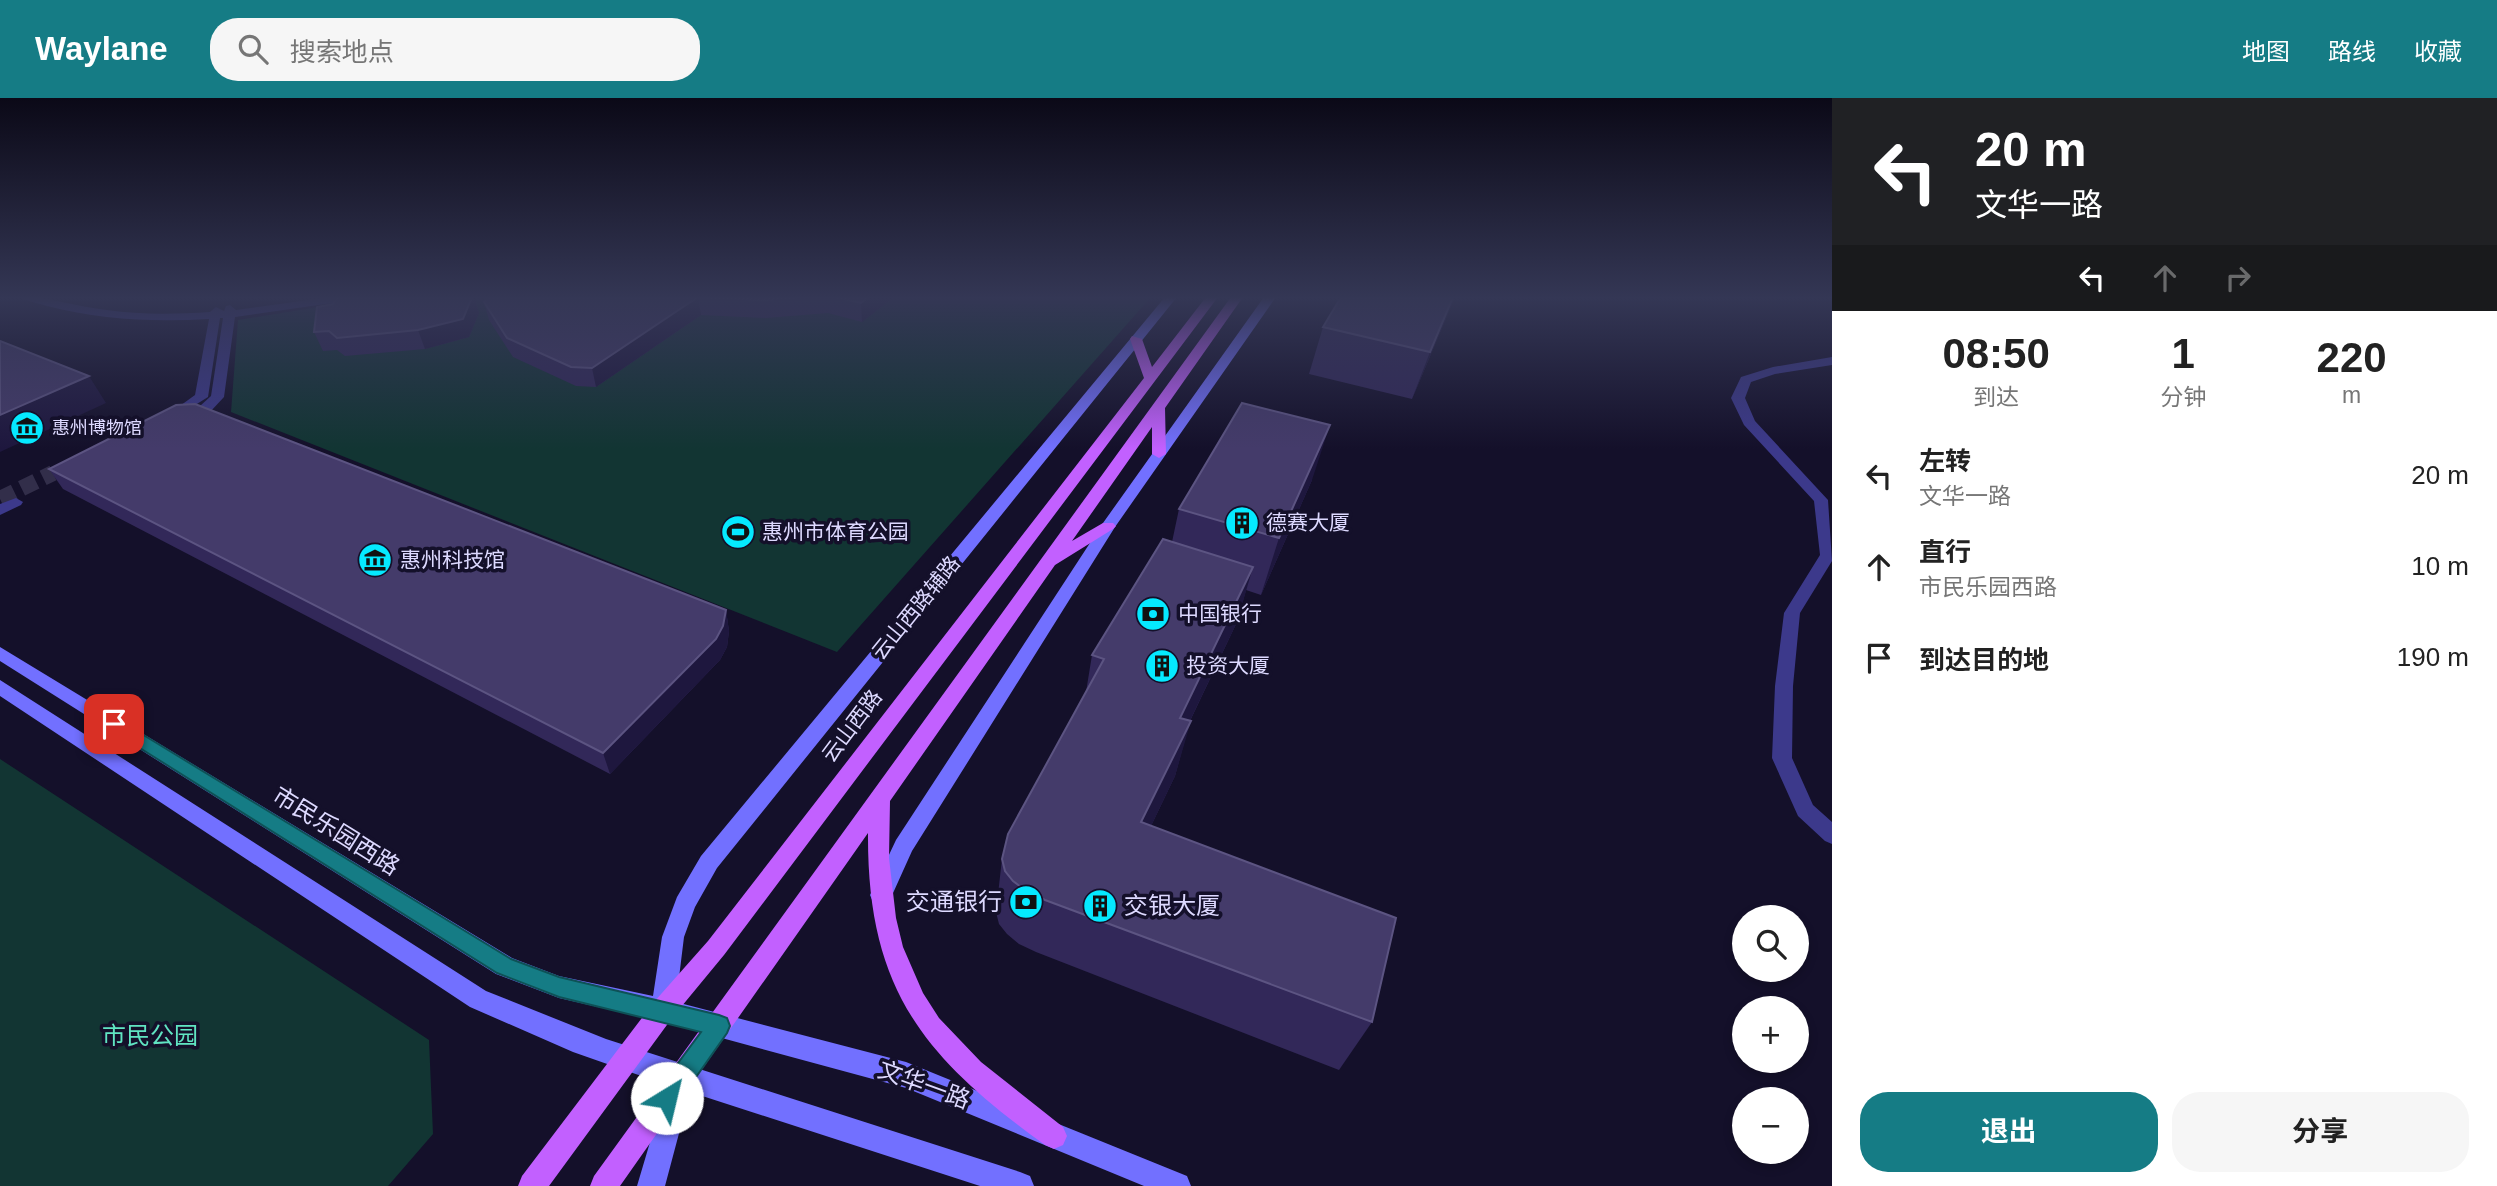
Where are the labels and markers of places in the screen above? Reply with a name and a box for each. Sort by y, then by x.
museum icon: 惠州博物馆 [8,409,46,447]
place label: 惠州博物馆 [52,418,142,438]
building icon: 德赛大厦 [1223,504,1261,542]
place label: 德赛大厦 [1266,511,1350,534]
sports icon: 惠州市体育公园 [719,513,757,551]
place label: 惠州市体育公园 [762,520,909,543]
museum icon: 惠州科技馆 [356,541,394,579]
place label: 惠州科技馆 [400,548,505,571]
bank icon: 中国银行 [1134,595,1172,633]
place label: 中国银行 [1178,602,1262,625]
building icon: 投资大厦 [1143,647,1181,685]
place label: 投资大厦 [1186,654,1270,677]
pin [84,694,144,754]
bank icon: 交通银行 [1007,883,1045,921]
building icon: 交银大厦 [1081,887,1119,925]
place label: 交通银行 [906,888,1002,915]
place label: 交银大厦 [1124,892,1220,919]

